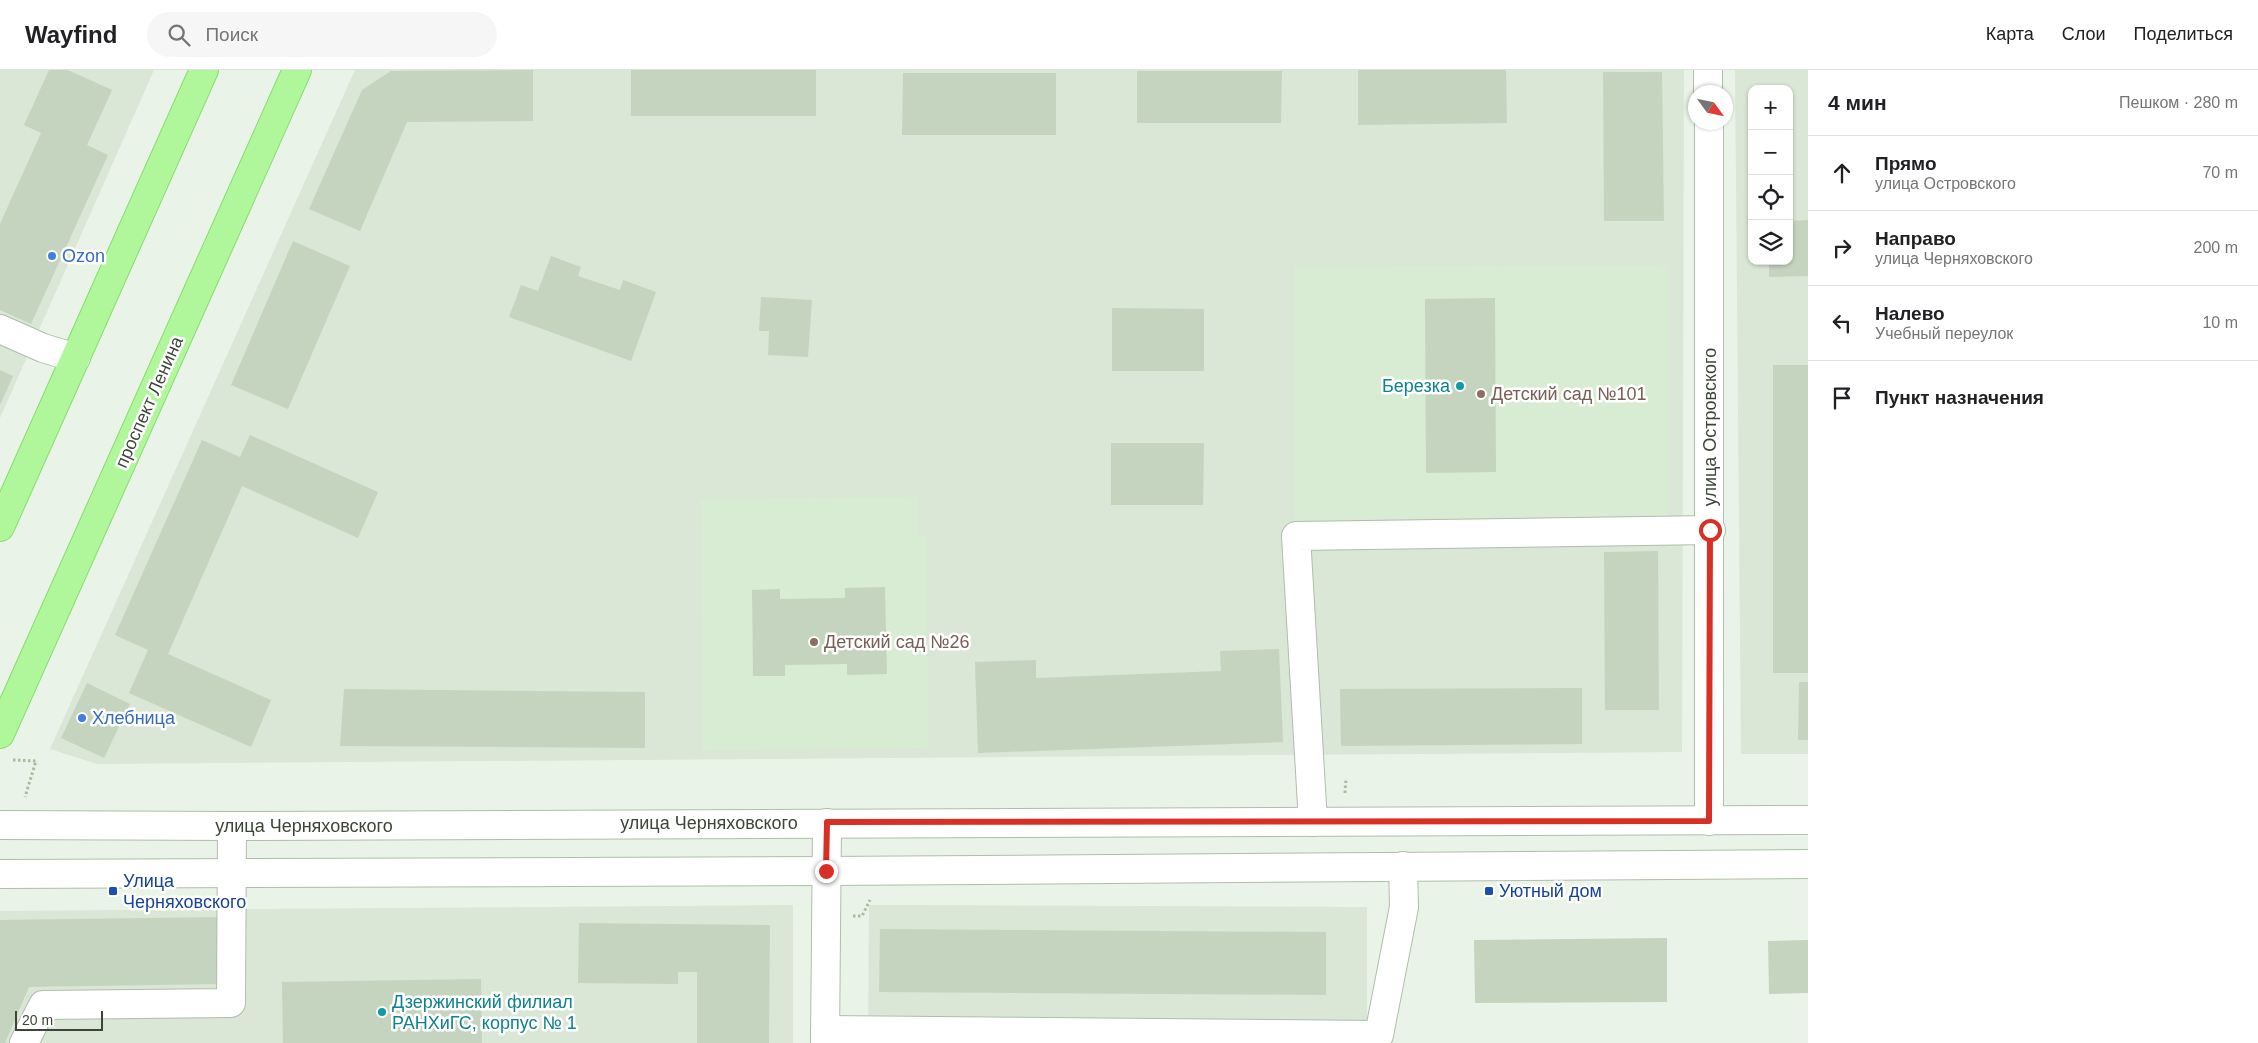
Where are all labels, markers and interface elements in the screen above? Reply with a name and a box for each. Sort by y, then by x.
search box [147,12,497,57]
text: Wayfind [25,21,117,48]
icon: search [165,21,193,49]
text: Поиск [205,24,258,45]
text: Карта [1986,24,2034,44]
text: Слои [2062,24,2106,44]
text: Поделиться [2134,24,2233,44]
north arrow [1688,85,1733,130]
map controls [1748,85,1793,265]
button: + [1748,85,1793,130]
text: 4 мин [1828,91,1887,114]
text: Пешком · 280 m [2119,94,2238,111]
button: − [1748,130,1793,175]
text: Прямо [1875,153,1937,174]
icon: ahead [1828,159,1856,187]
text: 70 m [2202,164,2238,181]
button: locate [1748,175,1793,220]
text: улица Островского [1875,175,2016,192]
button: layers [1748,220,1793,265]
text: Направо [1875,228,1956,249]
icon: right [1828,234,1856,262]
text: 200 m [2194,239,2238,256]
place label: Ozon [62,246,105,266]
marker: Ozon [46,250,58,262]
text: улица Черняховского [1875,250,2033,267]
text: Налево [1875,303,1945,324]
icon: left [1828,309,1856,337]
text: 10 m [2202,314,2238,331]
text: Учебный переулок [1875,325,2013,342]
street label: проспект Ленина [111,332,187,471]
street label: улица Островского [1700,348,1720,506]
place label: Березка [1382,376,1451,396]
marker: Березка [1454,380,1466,392]
place label: Детский сад №101 [1491,384,1647,404]
icon: arrive [1828,384,1856,412]
text: Пункт назначения [1875,387,2044,408]
marker: Детский сад №101 [1475,388,1487,400]
route start [1699,519,1722,542]
place label: Детский сад №26 [824,632,969,652]
marker: Детский сад №26 [808,636,820,648]
place label: Хлебница [92,708,176,728]
marker: Хлебница [76,712,88,724]
street label: улица Черняховского [620,813,798,833]
street label: улица Черняховского [215,816,393,836]
route end [815,860,838,883]
place label: Улица Черняховского [123,871,246,912]
place label: Уютный дом [1499,881,1602,901]
marker: Улица Черняховского [107,885,119,897]
marker: Уютный дом [1483,885,1495,897]
place label: Дзержинский филиал РАНХиГС, корпус № 1 [392,992,577,1033]
marker: Дзержинский филиал РАНХиГС, корпус № 1 [376,1006,388,1018]
scale bar [15,1008,102,1031]
text: 20 m [22,1012,53,1028]

